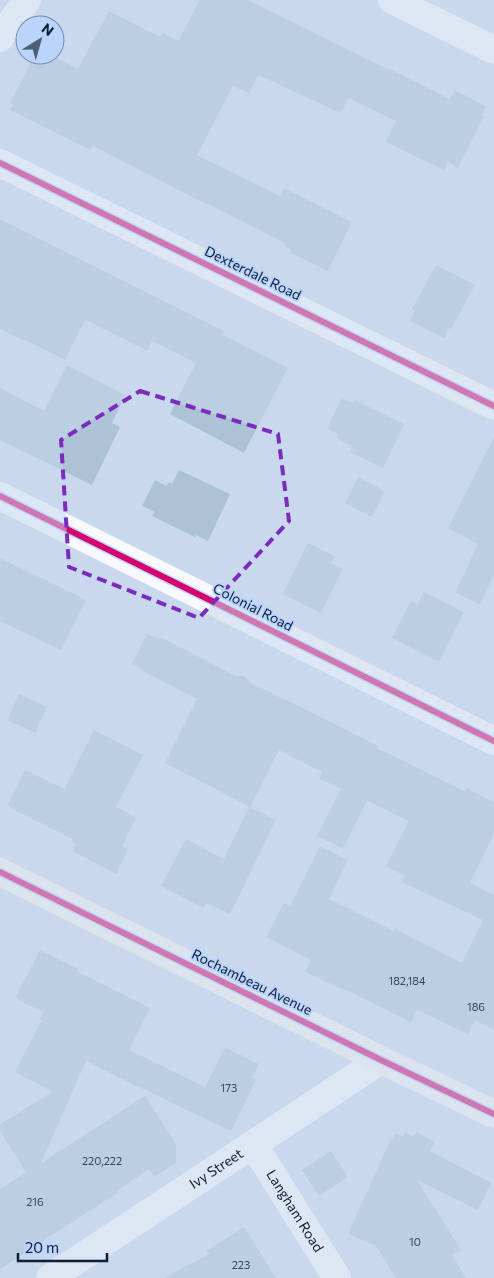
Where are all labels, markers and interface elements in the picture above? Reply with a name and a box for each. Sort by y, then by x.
north arrow [15,15,65,65]
text: N [39,19,57,39]
street label: Dexterdale Road [202,242,304,303]
street label: Colonial Road [210,579,296,634]
street label: Rochambeau Avenue [189,945,315,1018]
house number: 182,184 [388,974,426,987]
house number: 186 [467,1000,485,1013]
house number: 173 [221,1081,237,1094]
street label: Ivy Street [186,1144,246,1192]
house number: 220,222 [82,1154,122,1167]
street label: Langham Road [263,1166,328,1255]
house number: 216 [26,1195,44,1208]
scale bar [18,1230,106,1262]
house number: 10 [409,1235,421,1248]
text: 20 m [25,1238,59,1256]
house number: 223 [232,1258,250,1271]

